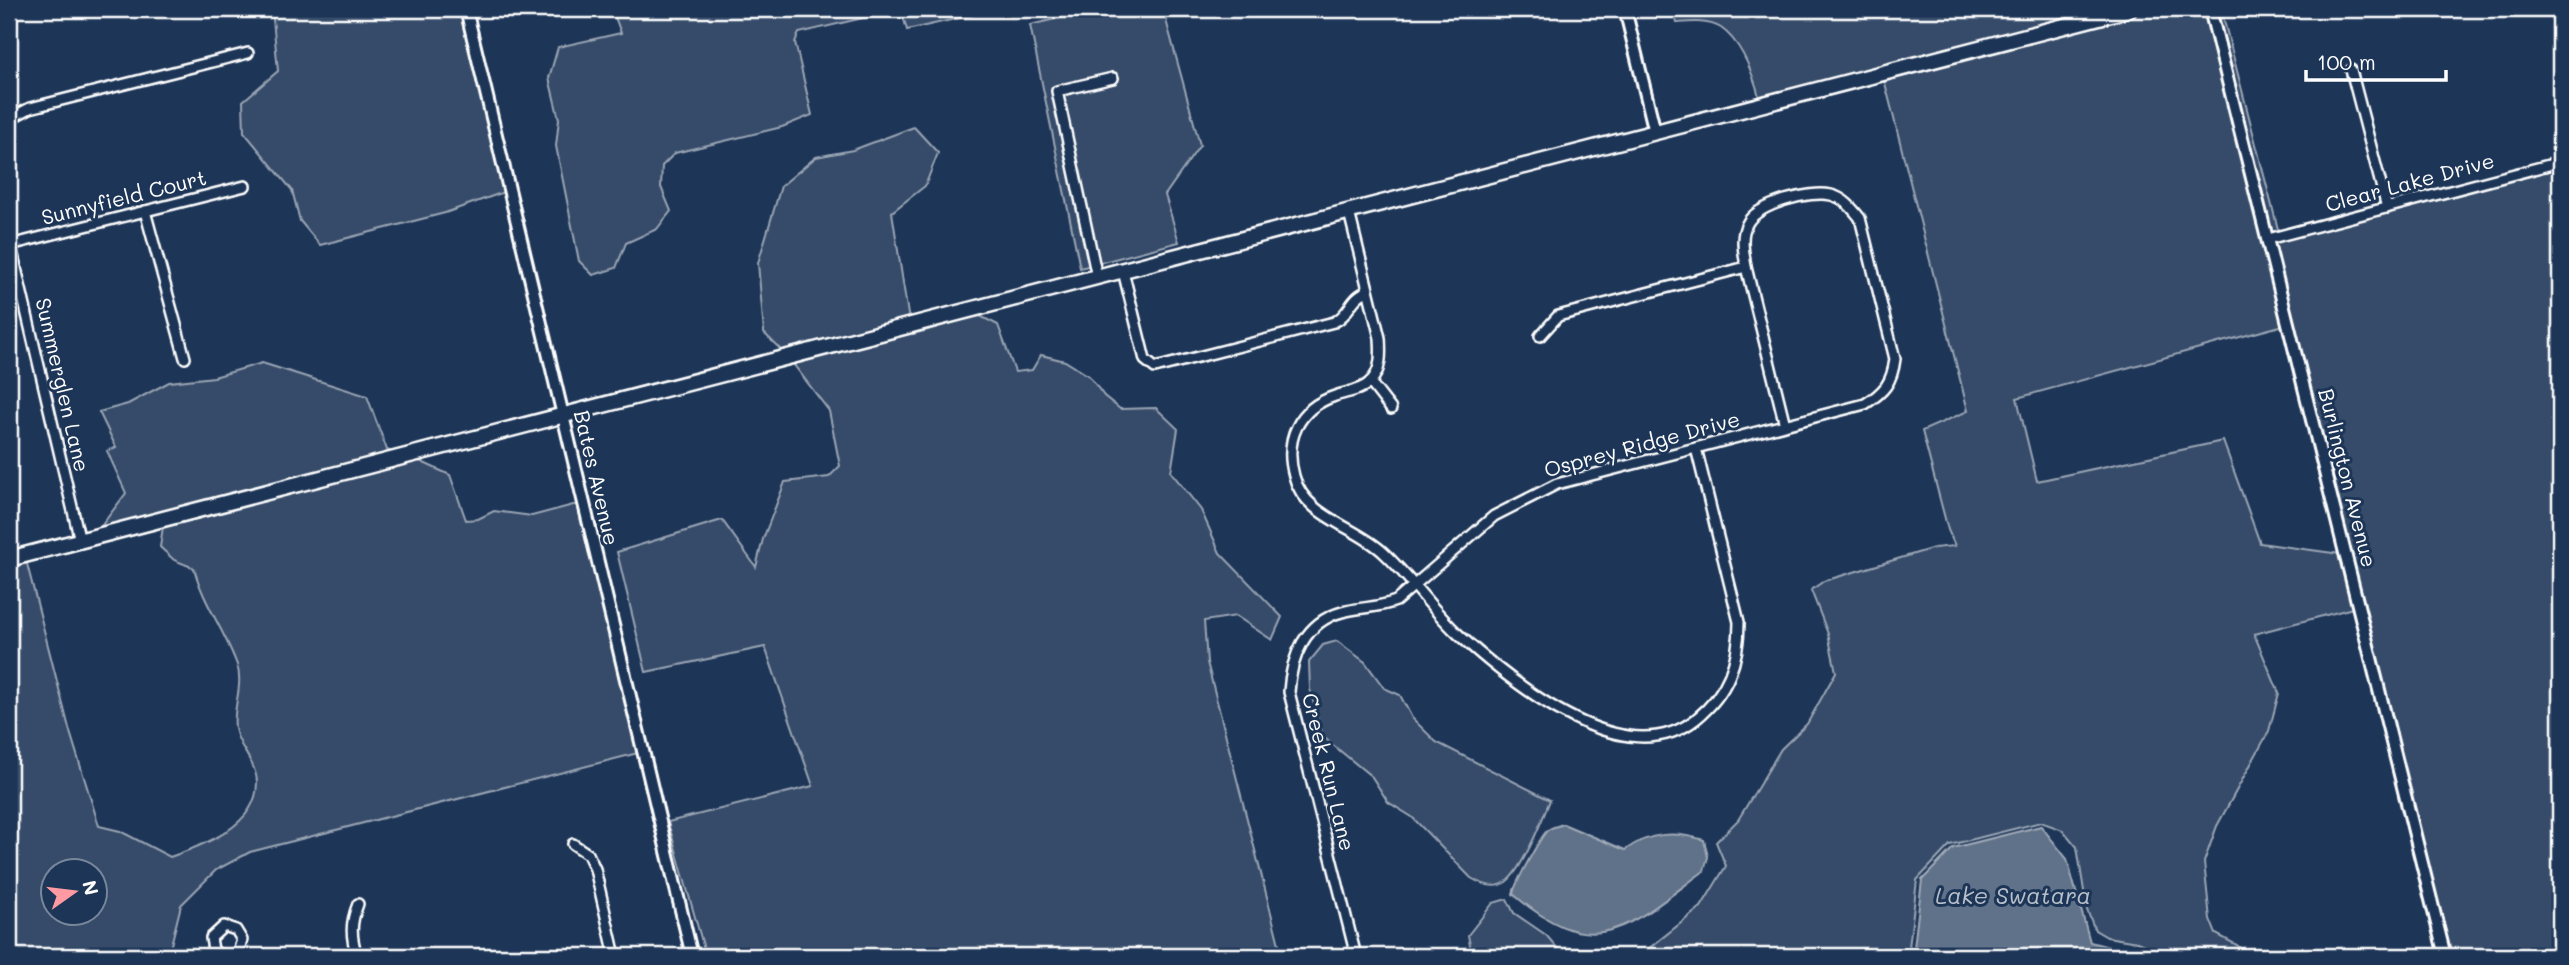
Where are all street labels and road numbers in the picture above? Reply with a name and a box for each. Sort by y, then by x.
street label: Clear Lake Drive [2322,146,2497,217]
street label: Sunnyfield Court [38,163,209,230]
street label: Summerglen Lane [30,295,97,474]
street label: Burlington Avenue [2313,385,2384,570]
street label: Osprey Ridge Drive [1541,404,1742,483]
street label: Bates Avenue [569,407,626,548]
street label: Creek Run Lane [1297,690,1362,853]

